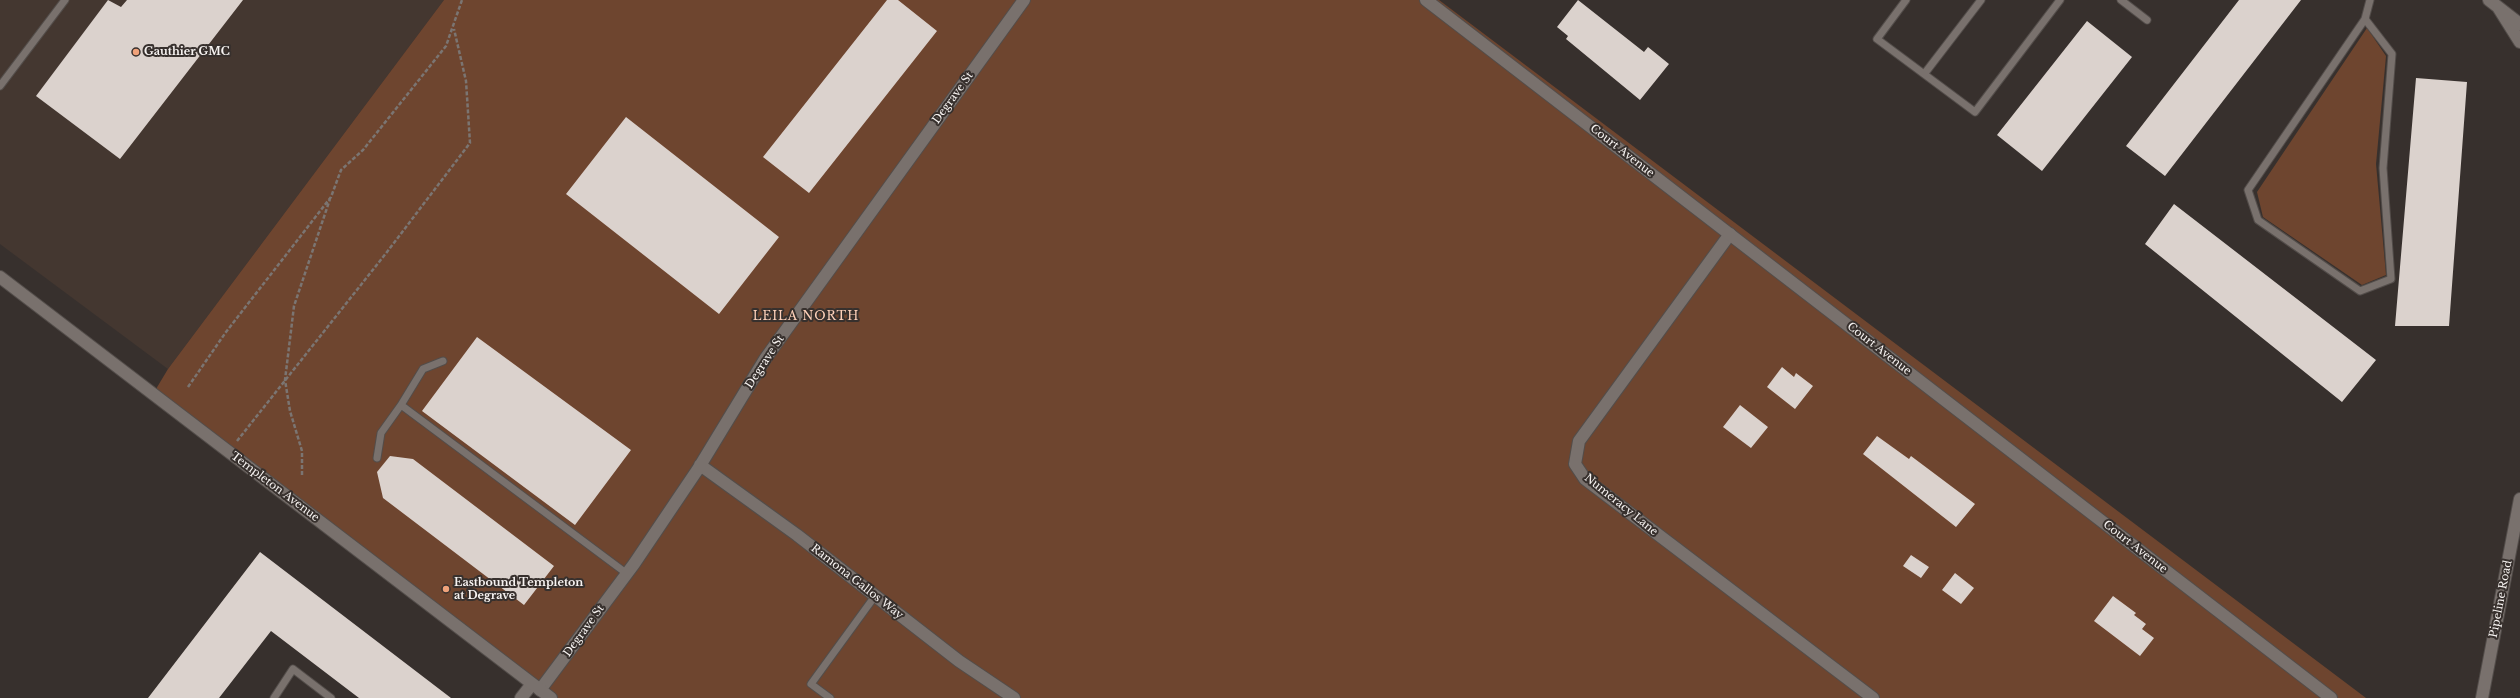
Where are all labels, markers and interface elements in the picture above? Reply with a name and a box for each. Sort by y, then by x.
place label: Gauthier GMC [144,45,230,59]
marker: Gauthier GMC [131,47,141,57]
street label: Degrave St [930,70,976,126]
street label: Court Avenue [1587,122,1657,180]
district label: LEILA NORTH [753,310,859,324]
street label: Court Avenue [1844,320,1914,378]
street label: Degrave St [743,333,787,391]
street label: Templeton Avenue [228,450,322,524]
street label: Numeracy Lane [1582,471,1660,539]
street label: Court Avenue [2100,518,2170,576]
street label: Ramona Gallos Way [808,542,906,622]
street label: Pipeline Road [2487,559,2515,639]
place label: Eastbound Templeton at Degrave [454,576,583,602]
marker: Eastbound Templeton at Degrave [441,584,451,594]
street label: Degrave St [561,603,607,659]

